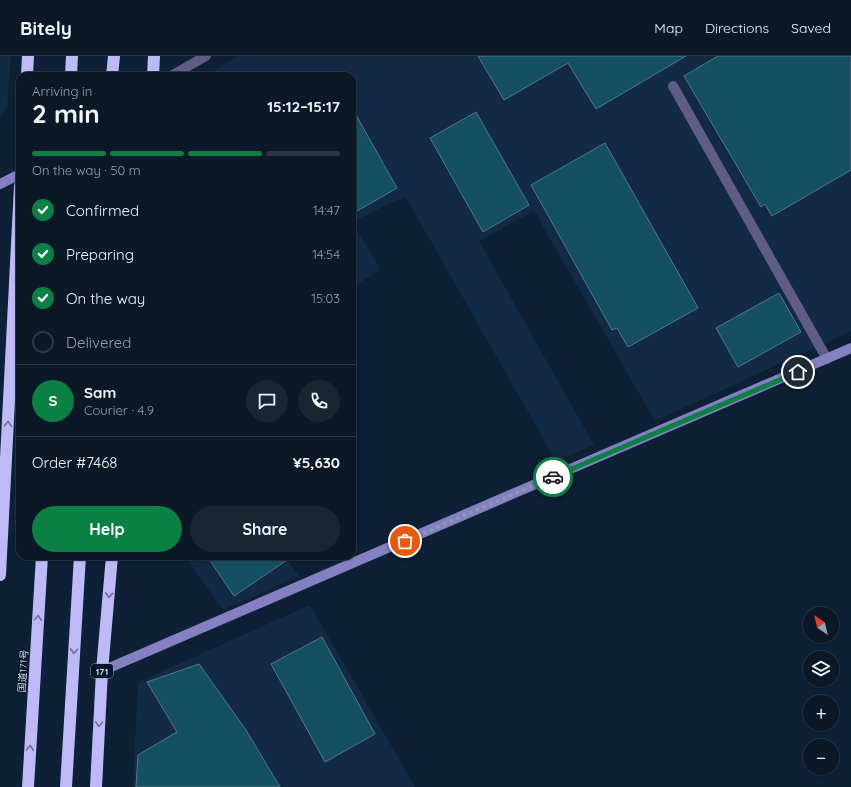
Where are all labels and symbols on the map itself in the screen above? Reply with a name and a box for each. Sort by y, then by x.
pin [781,355,815,389]
one-way arrow [3,421,12,427]
courier [533,457,573,497]
pin [388,524,422,558]
one-way arrow [104,592,113,598]
north arrow [803,607,839,643]
one-way arrow [33,615,42,621]
one-way arrow [70,648,78,654]
street label: 国道171号 [15,649,31,693]
road number: 171 [91,664,113,678]
one-way arrow [95,722,103,728]
one-way arrow [25,745,34,751]

